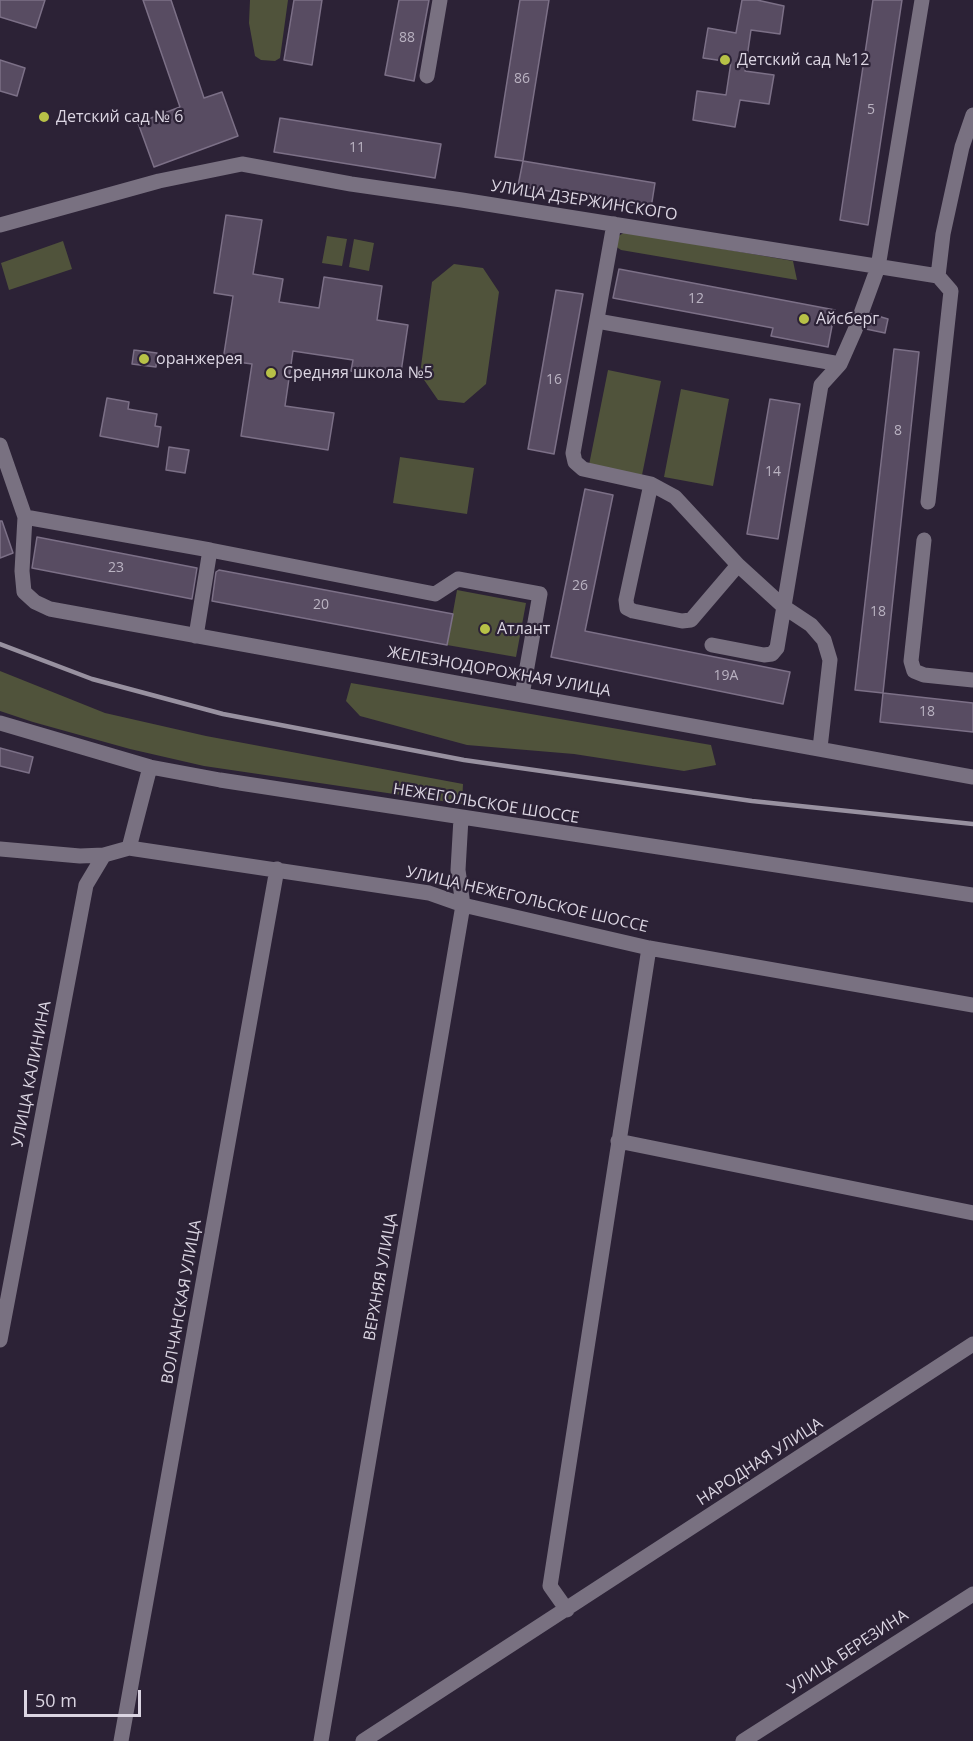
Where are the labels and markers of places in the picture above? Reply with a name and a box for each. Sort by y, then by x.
place label: Детский сад №12 [737,50,869,70]
marker: Детский сад №12 [718,53,732,67]
place label: Детский сад № 6 [56,107,183,127]
marker: Детский сад № 6 [37,110,51,124]
place label: Айсберг [816,309,879,329]
marker: Айсберг [797,312,811,326]
place label: оранжерея [156,349,243,369]
marker: оранжерея [137,352,151,366]
place label: Средняя школа №5 [283,363,433,383]
marker: Средняя школа №5 [264,366,278,380]
place label: Атлант [497,619,550,639]
marker: Атлант [478,622,492,636]

